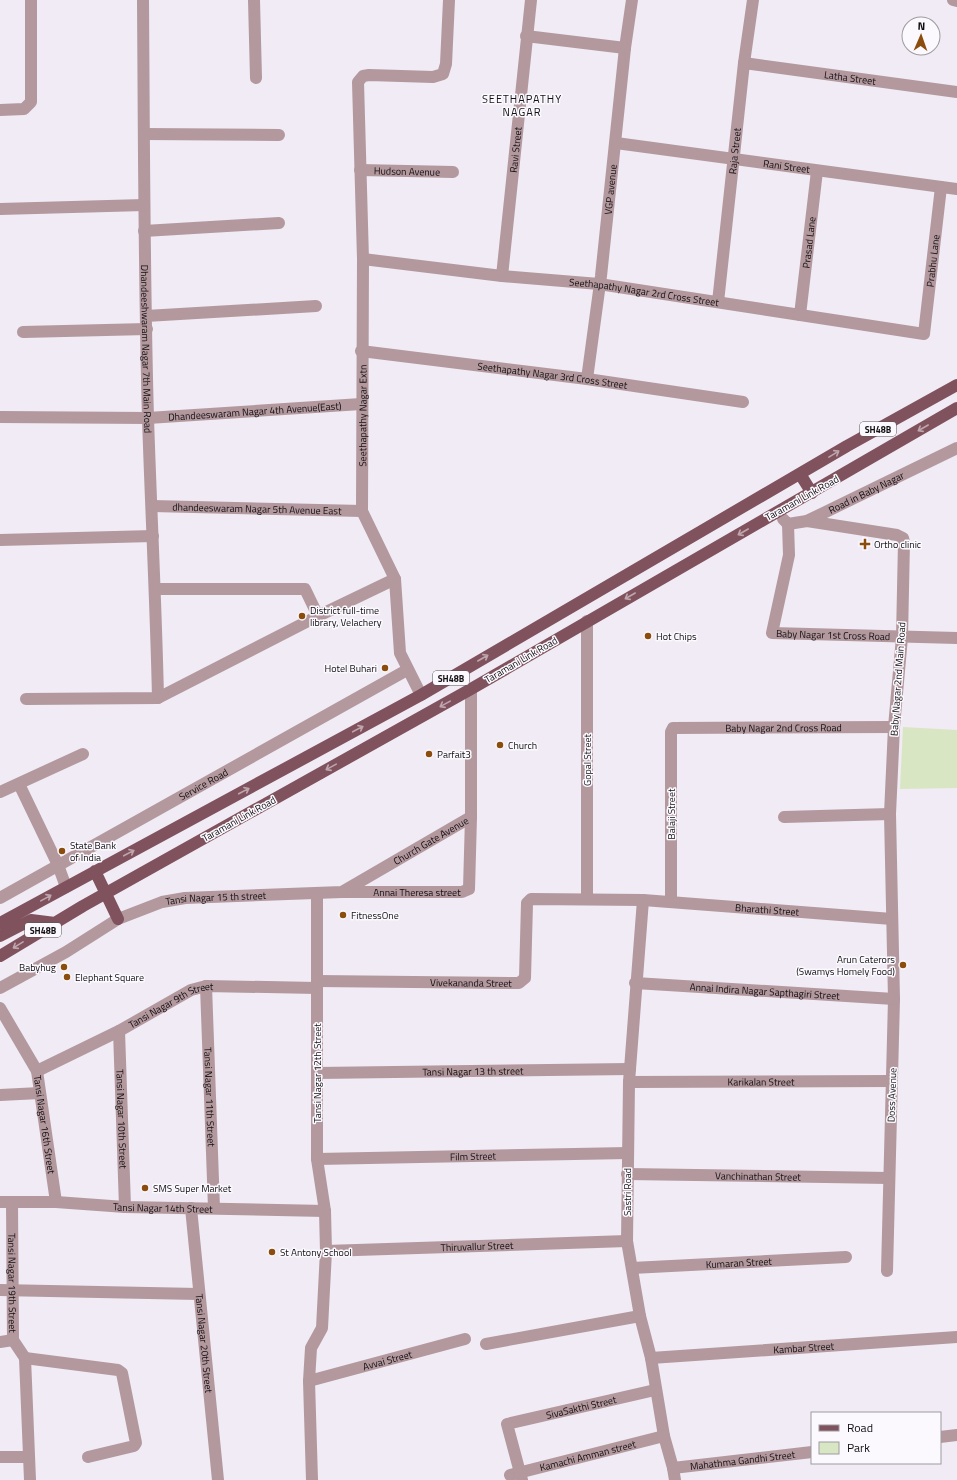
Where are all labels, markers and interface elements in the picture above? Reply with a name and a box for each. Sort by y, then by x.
north arrow [901,16,941,56]
text: N [917,18,925,34]
street label: Latha Street [823,67,877,88]
district label: SEETHAPATHY NAGAR [482,91,562,120]
street label: Ravi Street [505,125,525,173]
street label: Raja Street [724,127,744,175]
street label: Rani Street [762,155,811,177]
street label: Hudson Avenue [374,163,440,179]
street label: VGP avenue [600,164,620,215]
street label: Prasad Lane [798,216,819,269]
street label: Prabhu Lane [922,234,943,288]
street label: Dhandeeshwaram Nagar 7th Main Road [137,265,156,433]
street label: Seethapathy Nagar 2rd Cross Street [569,274,720,310]
street label: Seethapathy Nagar 3rd Cross Street [477,358,629,392]
street label: Seethapathy Nagar Extn [355,365,370,467]
street label: Dhandeeswaram Nagar 4th Avenue(East) [168,398,342,424]
road number: SH48B [860,422,896,436]
one-way arrow [917,425,929,433]
one-way arrow [828,449,840,457]
street label: Road in Baby Nagar [826,467,907,517]
street label: Taramani Link Road [763,472,841,524]
street label: dhandeeswaram Nagar 5th Avenue East [172,499,342,518]
one-way arrow [737,528,749,536]
place label: Ortho clinic [874,537,921,552]
marker: Ortho clinic [859,538,871,550]
one-way arrow [624,593,636,601]
place label: District full-time library, Velachery [310,603,382,630]
marker: District full-time library, Velachery [297,611,307,621]
street label: Baby Nagar 2nd Main Road [887,621,909,737]
street label: Baby Nagar 1st Cross Road [776,626,890,644]
place label: Hot Chips [656,629,697,644]
marker: Hot Chips [643,631,653,641]
street label: Taramani Link Road [482,633,560,687]
one-way arrow [477,654,489,662]
place label: Hotel Buhari [324,661,377,676]
marker: Hotel Buhari [380,663,390,673]
road number: SH48B [433,671,469,685]
one-way arrow [439,700,451,708]
street label: Baby Nagar 2nd Cross Road [725,720,842,735]
one-way arrow [352,725,364,732]
street label: Gopal Street [580,734,595,786]
place label: Church [508,738,537,753]
marker: Church [495,740,505,750]
place label: Parfait3 [437,747,471,762]
marker: Parfait3 [424,749,434,759]
street label: Service Road [176,764,231,804]
one-way arrow [325,764,337,771]
one-way arrow [238,787,250,794]
street label: Balaji Street [664,788,679,839]
street label: Taramani Link Road [200,793,278,845]
street label: Church Gate Avenue [390,813,471,868]
place label: State Bank of India [70,838,116,865]
marker: State Bank of India [57,846,67,856]
one-way arrow [123,849,135,856]
street label: Annai Theresa street [373,885,461,900]
street label: Tansi Nagar 15 th street [164,887,267,909]
one-way arrow [39,894,51,902]
street label: Bharathi Street [735,900,800,919]
place label: FitnessOne [351,908,399,923]
marker: FitnessOne [338,910,348,920]
road number: SH48B [25,923,61,937]
one-way arrow [12,942,24,950]
place label: Arun Caterors (Swamys Homely Food) [796,952,895,979]
place label: Babyhug [19,960,56,975]
marker: Arun Caterors (Swamys Homely Food) [898,960,908,970]
marker: Babyhug [59,962,69,972]
place label: Elephant Square [75,970,144,985]
marker: Elephant Square [62,972,72,982]
street label: Vivekananda Street [430,975,512,990]
street label: Tansi Nagar 9th Street [126,978,214,1032]
street label: Annai Indira Nagar Sapthagiri Street [689,979,841,1003]
street label: Tansi Nagar 12th Street [310,1023,325,1123]
street label: Tansi Nagar 11th Street [201,1047,219,1147]
street label: Tansi Nagar 13 th street [422,1063,524,1079]
street label: Doss Avenue [884,1067,900,1123]
street label: Tansi Nagar 10th Street [113,1069,131,1169]
street label: Tansi Nagar 16th Street [30,1074,59,1175]
street label: Karikalan Street [728,1074,795,1089]
street label: Film Street [450,1148,497,1164]
street label: Sastri Road [620,1168,635,1216]
street label: Vanchinathan Street [715,1168,801,1184]
place label: SMS Super Market [153,1181,232,1196]
marker: SMS Super Market [140,1183,150,1193]
street label: Tansi Nagar 14th Street [113,1199,213,1216]
street label: Tansi Nagar 19th Street [5,1233,20,1333]
street label: Thiruvallur Street [440,1237,514,1255]
place label: St Antony School [280,1245,352,1260]
marker: St Antony School [267,1247,277,1257]
street label: Kumaran Street [705,1253,773,1272]
street label: Tansi Nagar 20th Street [192,1293,217,1394]
street label: Kambar Street [773,1338,835,1357]
street label: Avvai Street [361,1346,414,1374]
street label: SivaSakthi Street [544,1392,618,1422]
legend [811,1412,941,1464]
text: Road [847,1418,873,1437]
street label: Kamachi Amman street [538,1436,638,1475]
text: Park [847,1438,870,1457]
street label: Mahathma Gandhi Street [689,1446,796,1473]

